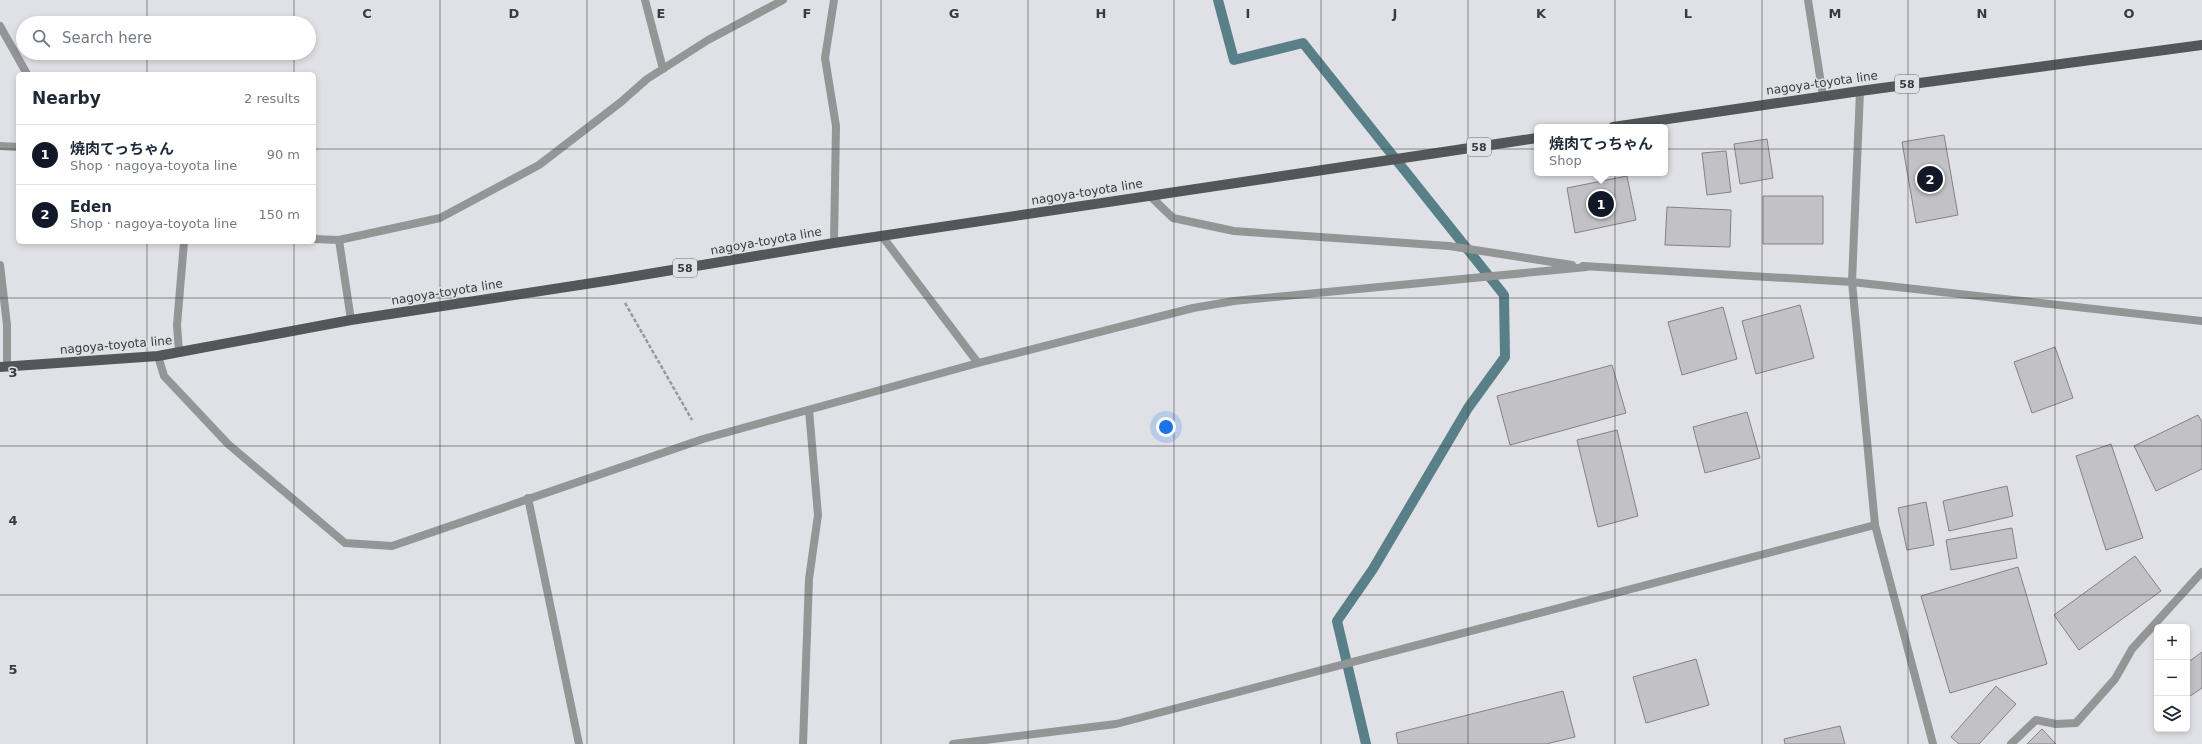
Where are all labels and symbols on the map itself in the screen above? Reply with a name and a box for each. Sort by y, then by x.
text: C [362,6,372,21]
text: D [509,6,520,21]
text: E [657,6,665,21]
text: F [803,6,811,21]
text: G [949,6,959,21]
text: H [1096,6,1106,21]
text: I [1246,6,1250,21]
text: J [1392,6,1397,21]
text: K [1536,6,1547,21]
text: L [1684,6,1692,21]
text: M [1829,6,1841,21]
text: N [1977,6,1987,21]
text: O [2123,6,2135,21]
street label: nagoya-toyota line [1765,68,1879,98]
road number: 58 [1895,75,1919,93]
road number: 58 [1467,138,1491,156]
pin: 2 [1917,164,1943,194]
street label: nagoya-toyota line [1030,176,1144,208]
pin: 1 [1588,189,1614,219]
street label: nagoya-toyota line [709,224,823,258]
road number: 58 [673,259,697,277]
street label: nagoya-toyota line [390,276,504,308]
street label: nagoya-toyota line [59,333,173,357]
text: 3 [8,365,18,380]
your location [1156,417,1176,437]
text: 4 [8,513,18,528]
text: 5 [8,662,18,677]

